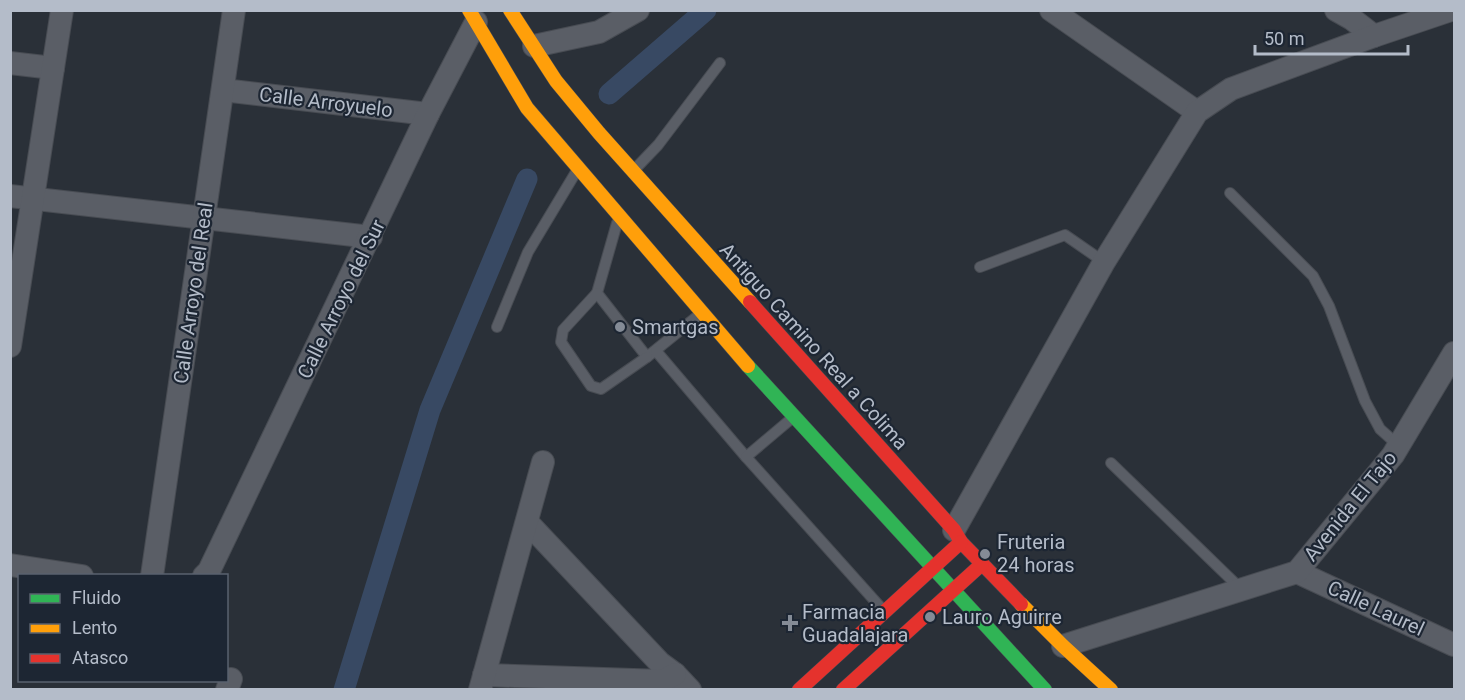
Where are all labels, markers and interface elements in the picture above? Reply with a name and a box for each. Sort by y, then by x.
scale bar [1255,18,1408,56]
text: 50 m [1264,28,1304,49]
street label: Calle Arroyuelo [258,82,394,122]
street label: Calle Arroyo del Real [168,201,218,385]
street label: Calle Arroyo del Sur [292,215,390,382]
street label: Antiguo Camino Real a Colima [715,238,913,454]
place label: Smartgas [632,315,719,339]
marker: Smartgas [613,320,627,334]
street label: Avenida El Tajo [1298,446,1402,566]
place label: Fruteria 24 horas [997,530,1074,577]
marker: Fruteria 24 horas [978,547,992,561]
legend [18,574,228,682]
street label: Calle Laurel [1324,575,1428,641]
text: Fluido [72,587,121,608]
place label: Farmacia Guadalajara [802,600,908,647]
place label: Lauro Aguirre [942,605,1062,629]
marker: Lauro Aguirre [923,610,937,624]
marker: Farmacia Guadalajara [783,616,797,630]
text: Lento [72,617,117,638]
text: Atasco [72,647,128,668]

